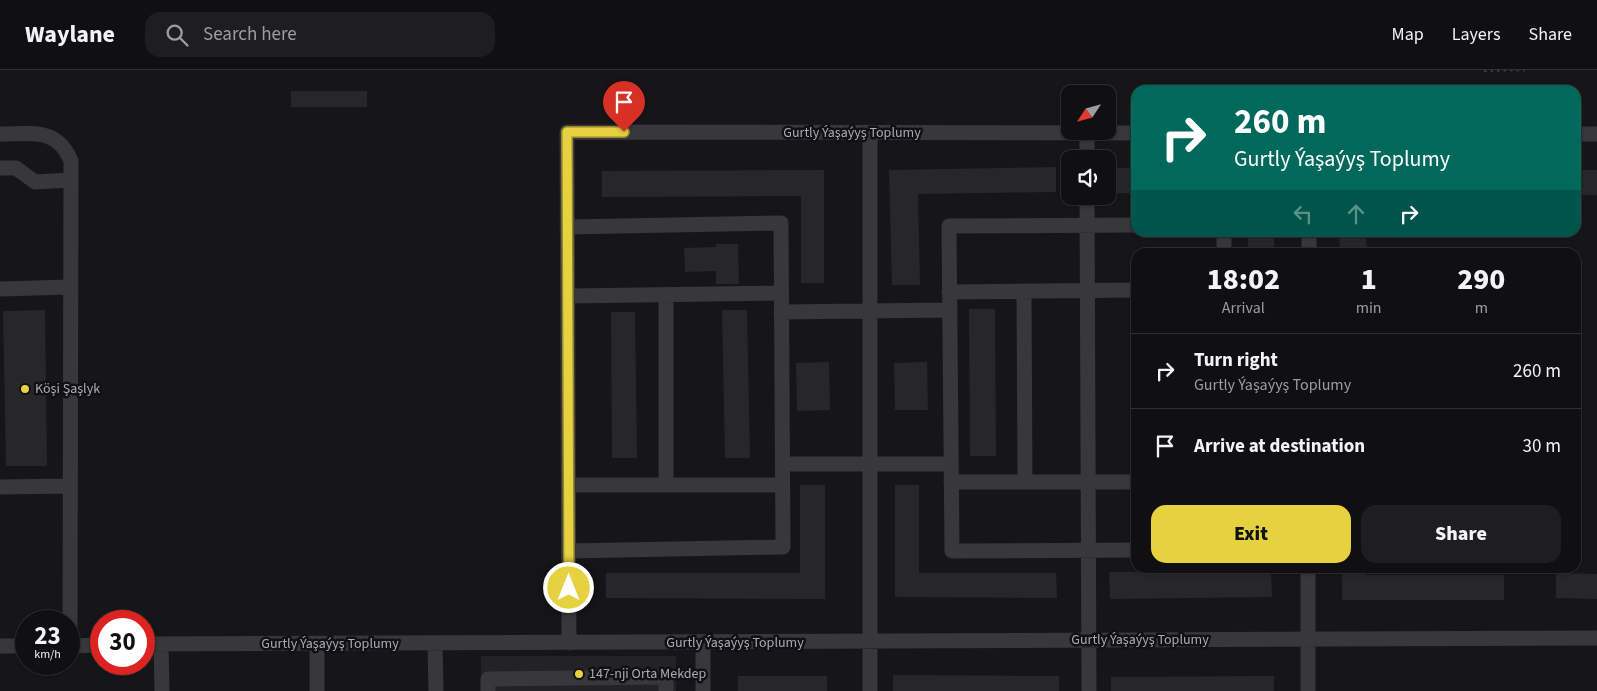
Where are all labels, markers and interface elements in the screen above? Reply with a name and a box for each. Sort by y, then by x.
search box [145,12,495,57]
text: Waylane [25,17,115,52]
icon: search [163,21,191,49]
text: Search here [203,21,297,48]
text: Map [1392,22,1424,47]
text: Layers [1452,22,1501,47]
text: Share [1529,22,1572,47]
pin [603,81,645,132]
north arrow [1061,85,1116,140]
map controls [1061,85,1116,205]
icon: arrive [610,88,638,116]
text: 260 m [1234,97,1326,147]
icon: right [1151,105,1216,170]
street label: Gurtly Ýaşaýyş Toplumy [783,123,921,143]
text: Gurtly Ýaşaýyş Toplumy [1234,143,1450,175]
button: sound [1061,150,1116,205]
icon: left [1289,200,1317,228]
icon: ahead [1342,200,1370,228]
icon: right [1395,200,1423,228]
text: 18:02 [1207,258,1280,301]
text: 1 [1361,258,1377,301]
text: 290 [1457,258,1505,301]
text: Arrival [1222,297,1265,319]
text: min [1356,297,1382,319]
text: m [1475,297,1488,319]
text: Turn right [1194,347,1278,374]
icon: right [1151,357,1179,385]
text: 260 m [1513,358,1561,385]
text: Gurtly Ýaşaýyş Toplumy [1194,374,1351,396]
place label: Köşi Şaşlyk [35,379,100,399]
marker: Köşi Şaşlyk [19,383,31,395]
icon: arrive [1151,432,1179,460]
text: Arrive at destination [1194,433,1365,460]
text: 30 m [1523,433,1561,460]
button: Exit [1151,505,1351,563]
button: Share [1361,505,1561,563]
position arrow [542,561,594,613]
speed limit sign: 30 [90,610,155,675]
text: 23 [34,618,61,654]
street label: Gurtly Ýaşaýyş Toplumy [1071,630,1209,650]
street label: Gurtly Ýaşaýyş Toplumy [666,633,804,653]
street label: Gurtly Ýaşaýyş Toplumy [261,634,399,654]
text: km/h [34,646,61,663]
place label: 147-nji Orta Mekdep [589,664,707,684]
marker: 147-nji Orta Mekdep [573,668,585,680]

